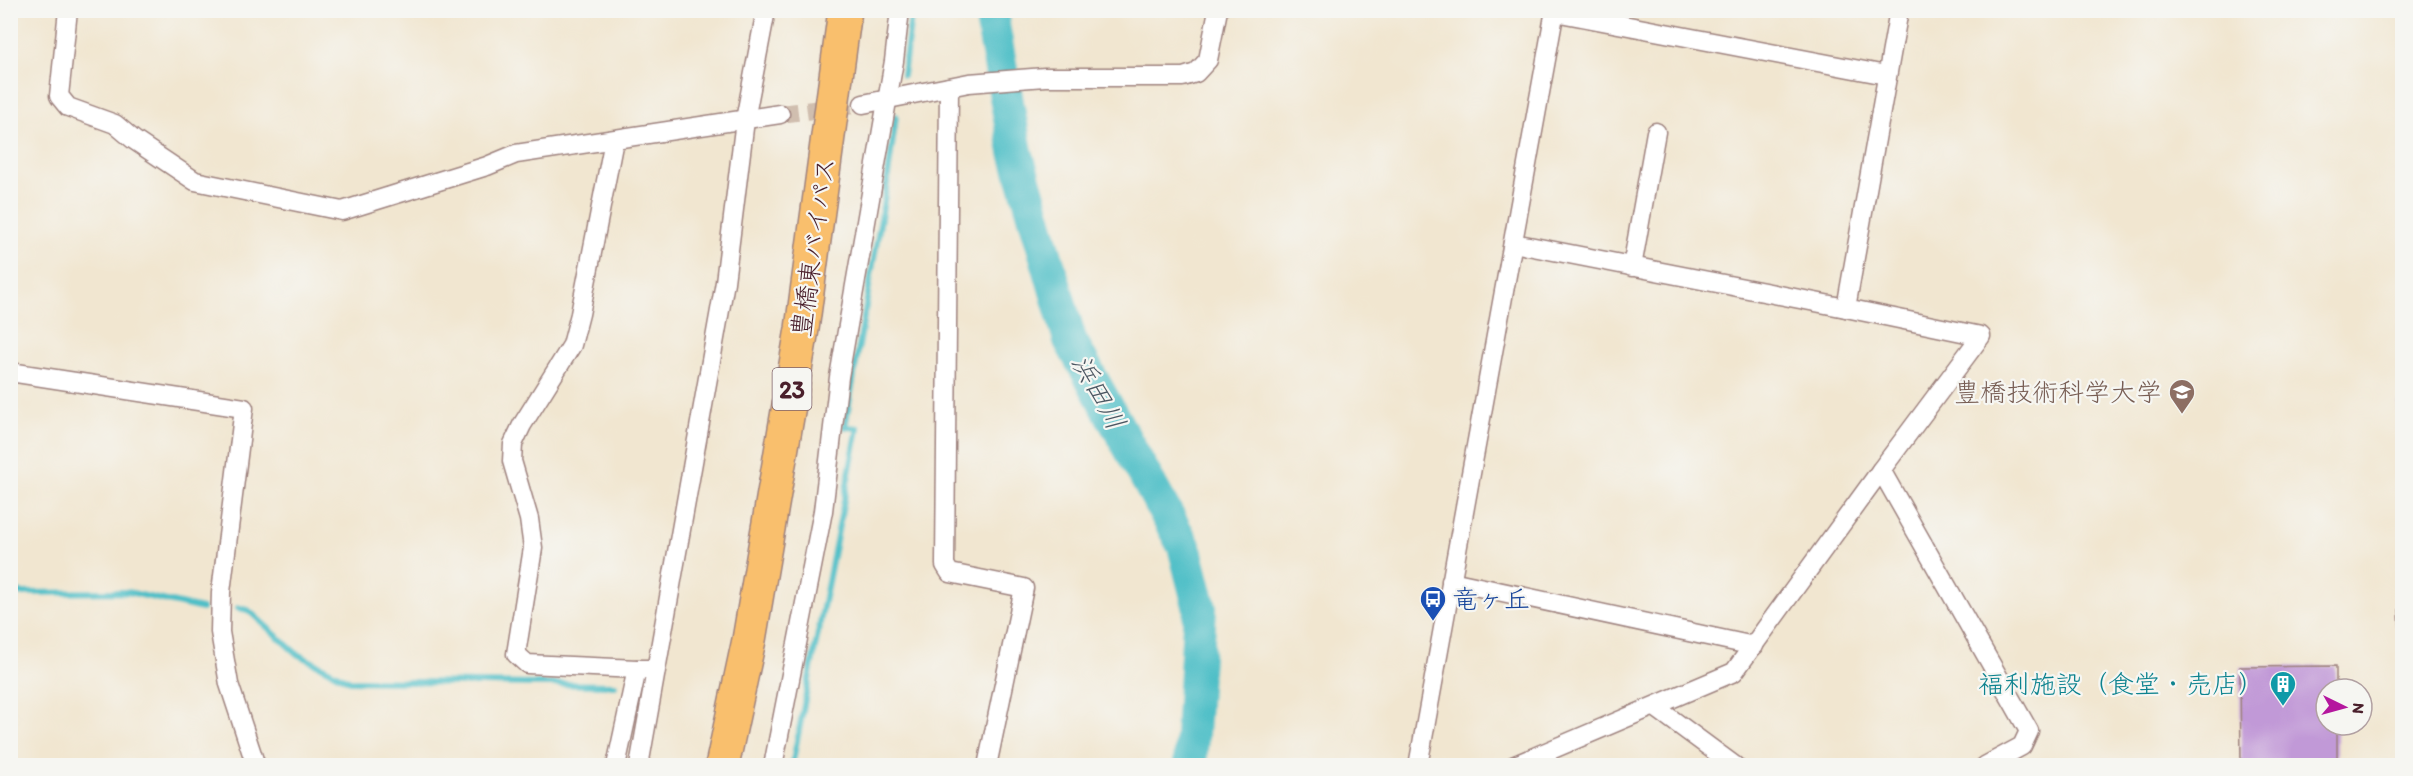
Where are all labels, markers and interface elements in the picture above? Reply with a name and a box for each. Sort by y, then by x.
street label: 豊橋東バイパス [785,155,841,339]
water label: 浜田川 [1065,349,1133,435]
road number: 23 [772,368,812,410]
place label: 豊橋技術科学大学 [1954,376,2162,408]
school or university icon: 豊橋技術科学大学 [2167,377,2197,415]
place label: 竜ヶ丘 [1452,583,1530,615]
bus stop icon: 竜ヶ丘 [1418,584,1448,622]
place label: 福利施設（食堂・売店） [1978,668,2264,700]
building icon: 福利施設（食堂・売店） [2268,669,2298,707]
north arrow [2314,677,2374,737]
text: N [2349,702,2368,714]

